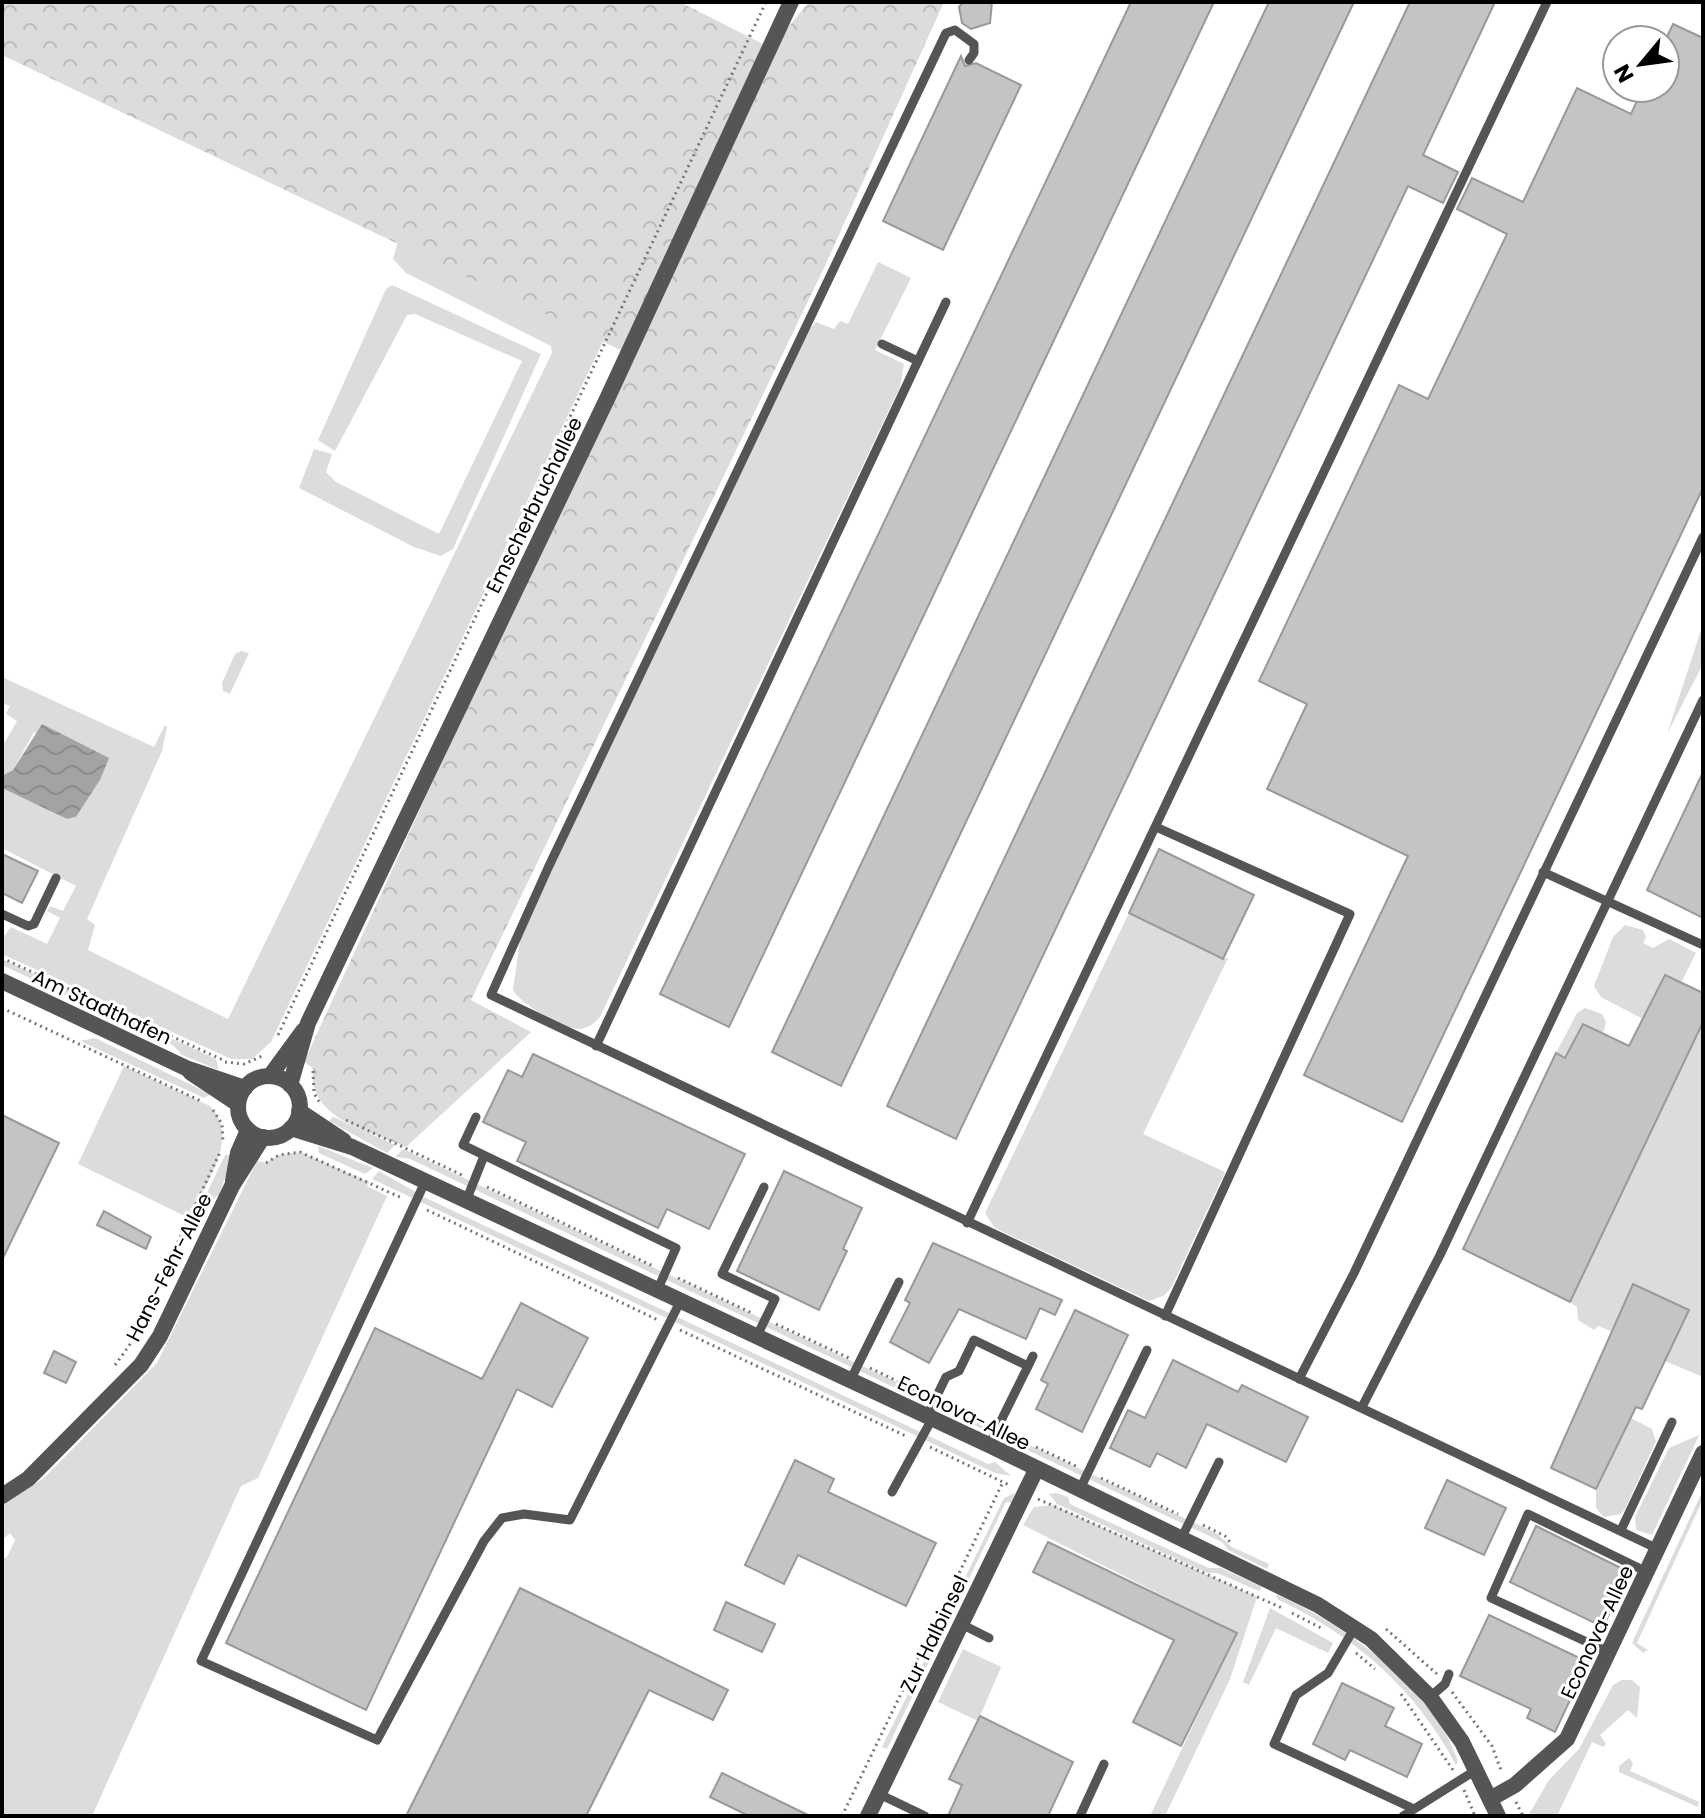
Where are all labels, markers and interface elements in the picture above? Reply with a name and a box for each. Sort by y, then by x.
north arrow [1601,24,1681,104]
text: N [1606,59,1642,88]
street label: Emscherbruchallee [479,412,589,598]
street label: Am Stadthafen [28,962,176,1052]
street label: Hans-Fehr-Allee [119,1188,219,1346]
street label: Econova-Allee [893,1369,1035,1457]
street label: Econova-Allee [1554,1561,1640,1703]
street label: Zur Halbinsel [893,1570,975,1698]

